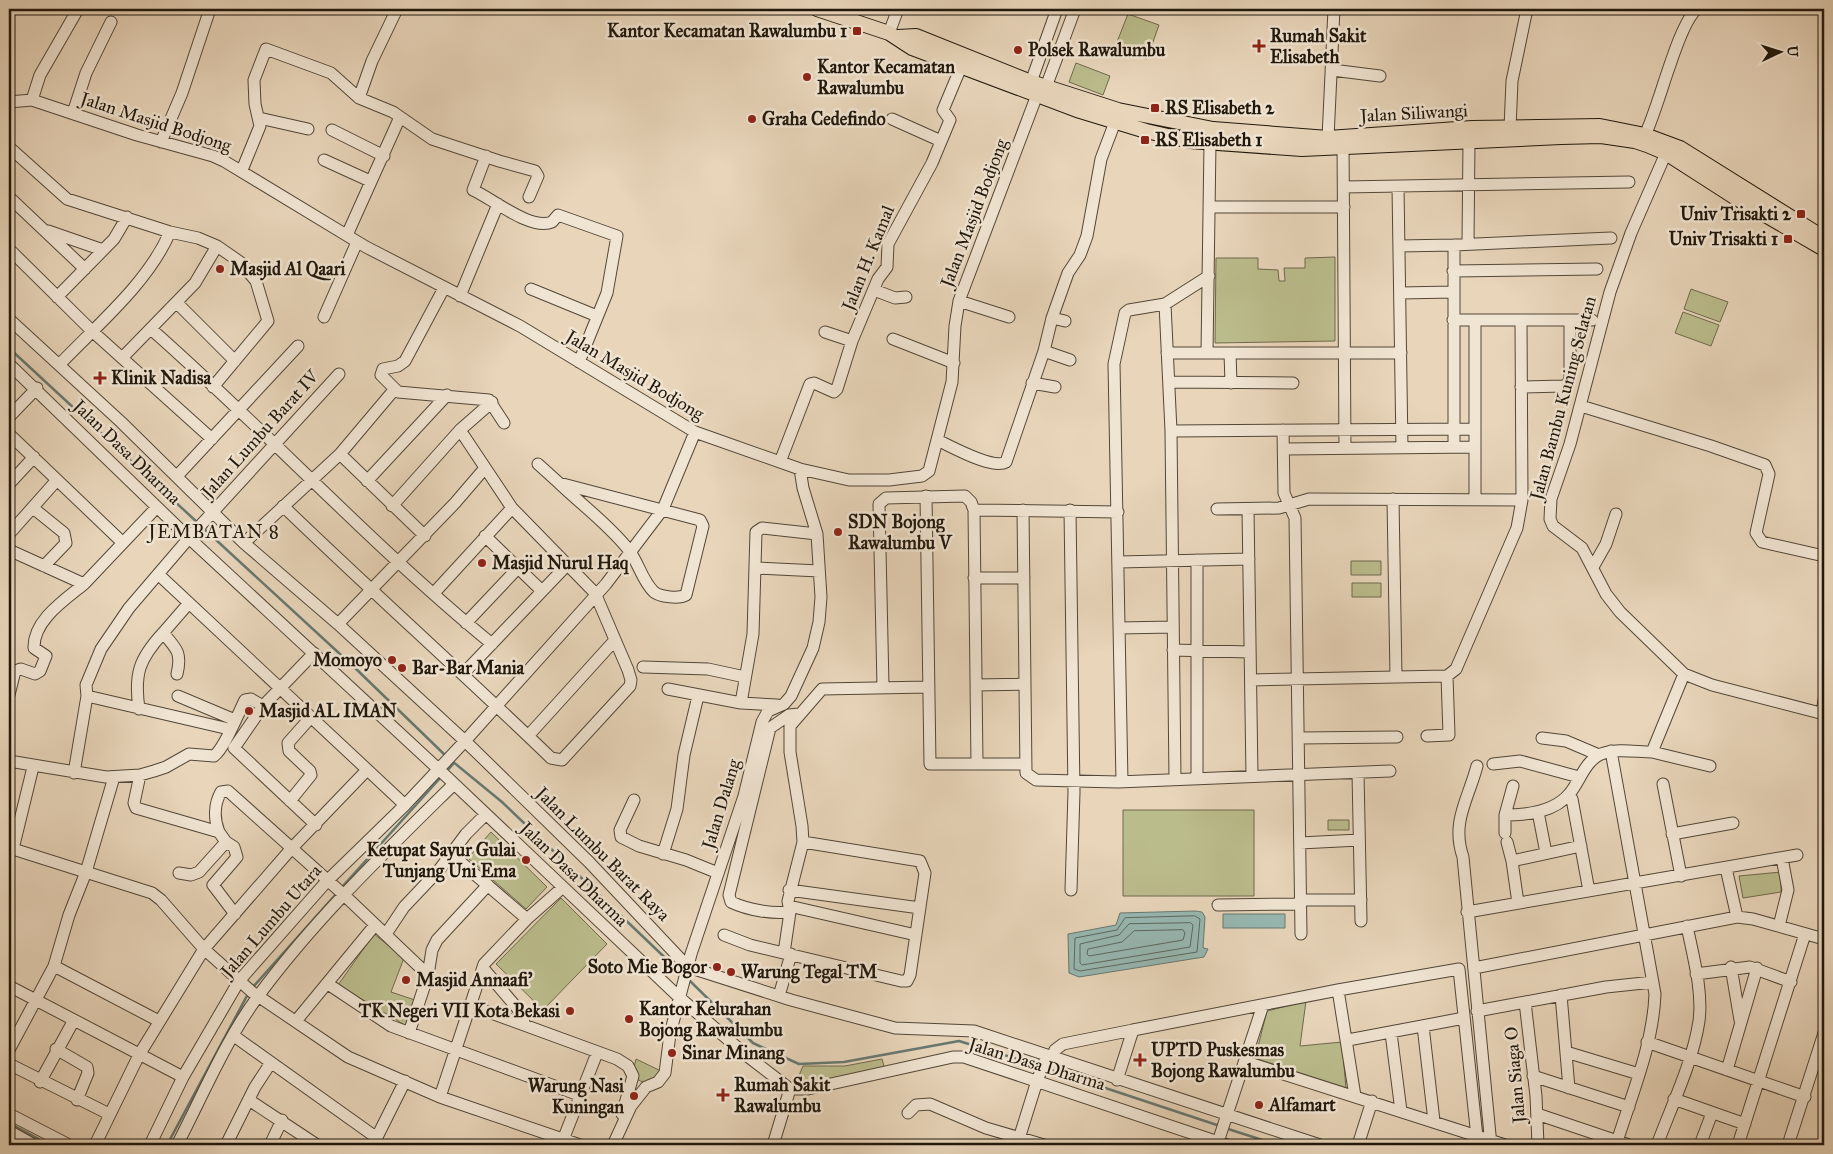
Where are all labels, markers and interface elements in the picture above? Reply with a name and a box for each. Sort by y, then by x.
place label: Kantor Kecamatan Rawalumbu 1 [607,20,847,42]
marker: Kantor Kecamatan Rawalumbu 1 [851,25,863,37]
place label: Rumah Sakit Elisabeth [1270,25,1367,68]
north arrow [1756,28,1806,78]
place label: Polsek Rawalumbu [1028,39,1166,61]
marker: Rumah Sakit Elisabeth [1252,39,1266,53]
marker: Polsek Rawalumbu [1012,44,1024,56]
text: U [1784,45,1801,58]
place label: Kantor Kecamatan Rawalumbu [817,56,955,99]
marker: Kantor Kecamatan Rawalumbu [801,71,813,83]
street label: Jalan Masjid Bodjong [76,87,235,158]
place label: RS Elisabeth 2 [1165,97,1275,119]
street label: Jalan Siliwangi [1358,99,1469,128]
marker: RS Elisabeth 2 [1149,102,1161,114]
place label: Graha Cedefindo [762,108,886,130]
marker: Graha Cedefindo [746,113,758,125]
place label: RS Elisabeth 1 [1155,129,1262,151]
marker: RS Elisabeth 1 [1139,134,1151,146]
street label: Jalan Masjid Bodjong [935,135,1014,293]
street label: Jalan H. Kamal [836,202,900,316]
place label: Univ Trisakti 2 [1680,203,1792,225]
marker: Univ Trisakti 2 [1795,208,1807,220]
place label: Univ Trisakti 1 [1669,228,1778,250]
marker: Univ Trisakti 1 [1782,233,1794,245]
place label: Masjid Al Qaari [230,258,346,281]
marker: Masjid Al Qaari [214,263,226,275]
street label: Jalan Bambu Kuning Selatan [1525,293,1602,504]
street label: Jalan Masjid Bodjong [560,324,709,426]
street label: Jalan Lumbu Barat IV [195,364,325,505]
place label: Klinik Nadisa [111,367,212,389]
marker: Klinik Nadisa [93,371,107,385]
street label: Jalan Dasa Dharma [66,394,186,510]
place label: SDN Bojong Rawalumbu V [848,511,953,554]
district label: JEMBATAN 8 [146,520,280,544]
marker: SDN Bojong Rawalumbu V [832,526,844,538]
place label: Masjid Nurul Haq [492,552,630,575]
marker: Masjid Nurul Haq [476,557,488,569]
place label: Momoyo [313,649,382,672]
marker: Momoyo [386,654,398,666]
place label: Bar-Bar Mania [412,657,525,679]
marker: Bar-Bar Mania [396,662,408,674]
place label: Masjid AL IMAN [259,700,398,723]
marker: Masjid AL IMAN [243,705,255,717]
street label: Jalan Dalang [696,756,746,854]
street label: Jalan Lumbu Barat Raya [529,781,675,927]
street label: Jalan Dasa Dharma [513,816,633,932]
place label: Ketupat Sayur Gulai Tunjang Uni Ema [367,839,517,883]
marker: Ketupat Sayur Gulai Tunjang Uni Ema [520,854,532,866]
street label: Jalan Lumbu Utara [215,860,327,984]
place label: Soto Mie Bogor [588,956,708,979]
marker: Soto Mie Bogor [711,961,723,973]
place label: Warung Tegal TM [741,961,878,984]
marker: Warung Tegal TM [725,966,737,978]
place label: Masjid Annaafi' [416,969,533,992]
marker: Masjid Annaafi' [400,974,412,986]
place label: Kantor Kelurahan Bojong Rawalumbu [639,998,783,1042]
place label: TK Negeri VII Kota Bekasi [358,1000,561,1023]
marker: TK Negeri VII Kota Bekasi [564,1005,576,1017]
marker: Kantor Kelurahan Bojong Rawalumbu [623,1013,635,1025]
street label: Jalan Siaga O [1500,1026,1531,1126]
street label: Jalan Dasa Dharma [964,1032,1108,1096]
place label: UPTD Puskesmas Bojong Rawalumbu [1151,1039,1295,1083]
place label: Sinar Minang [682,1042,785,1065]
marker: Sinar Minang [666,1047,678,1059]
marker: UPTD Puskesmas Bojong Rawalumbu [1133,1053,1147,1067]
place label: Rumah Sakit Rawalumbu [734,1074,831,1117]
place label: Warung Nasi Kuningan [528,1075,625,1119]
marker: Rumah Sakit Rawalumbu [716,1088,730,1102]
marker: Warung Nasi Kuningan [628,1090,640,1102]
place label: Alfamart [1268,1094,1336,1116]
marker: Alfamart [1253,1099,1265,1111]

